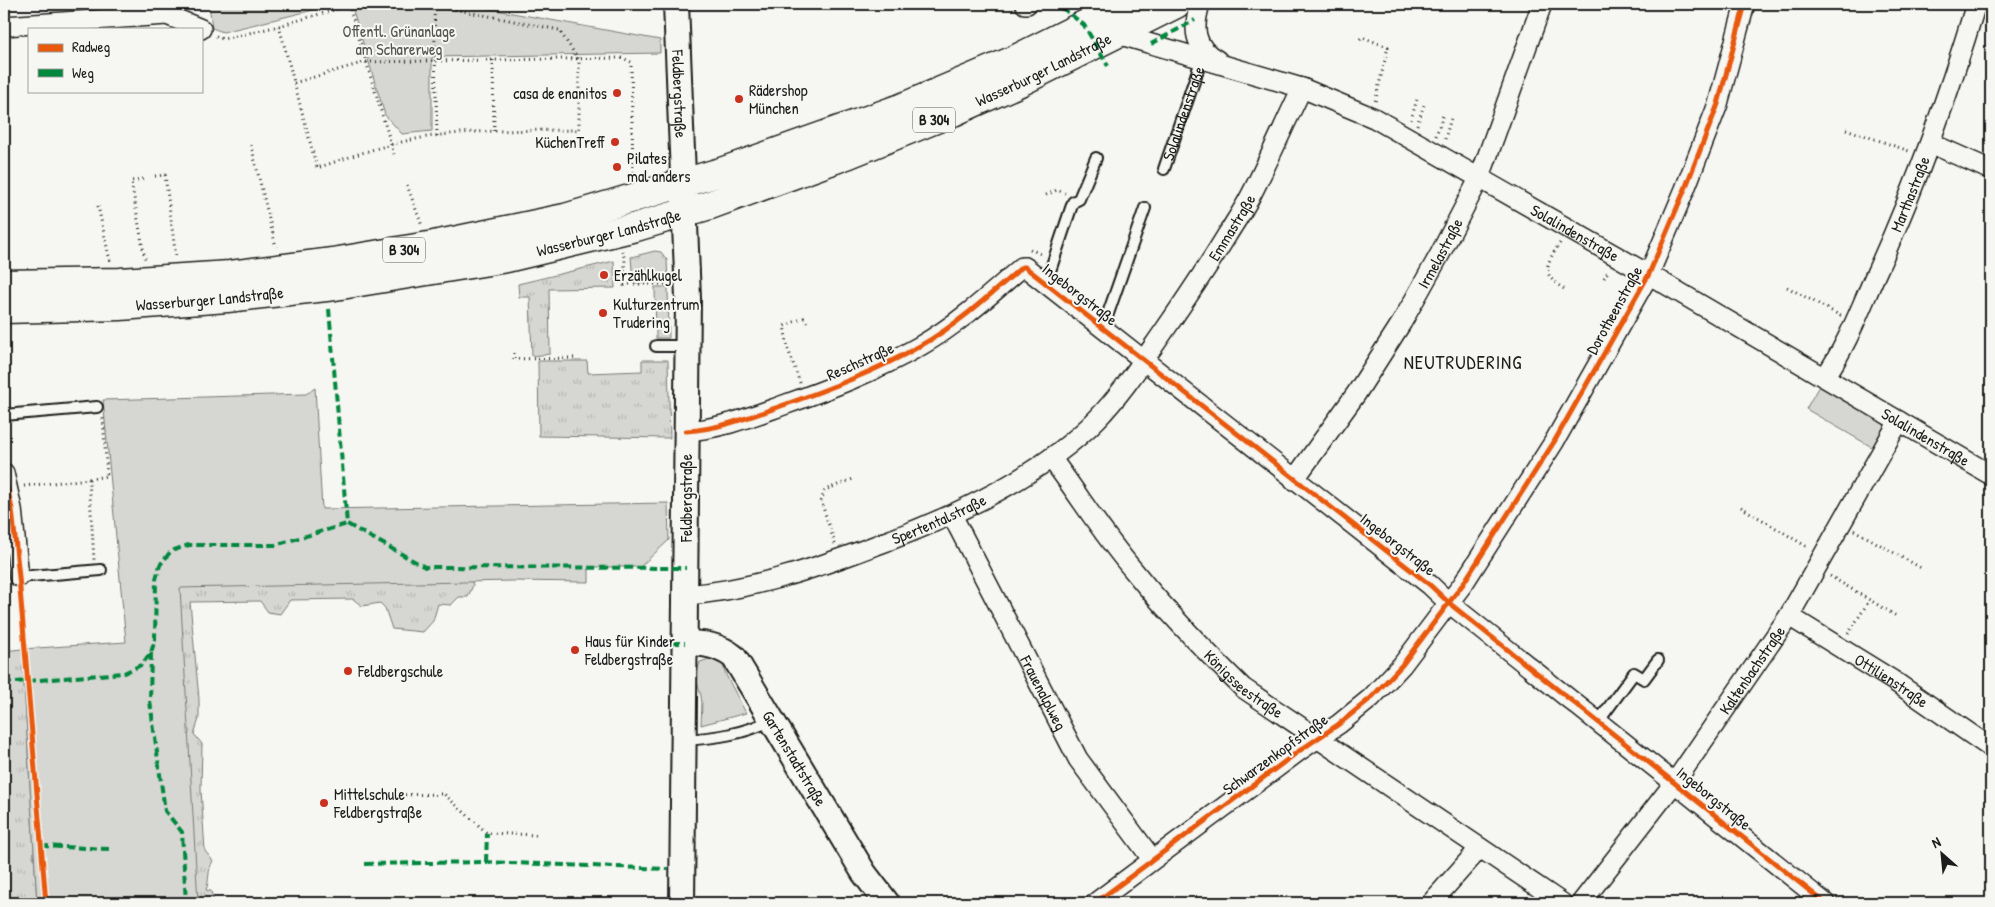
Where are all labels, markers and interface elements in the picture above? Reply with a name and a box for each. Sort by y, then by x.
park label: Offentl. Grünanlage am Scharerweg [343,20,456,60]
street label: Wasserburger Landstraße [972,27,1115,112]
legend [28,28,202,92]
text: Radweg [72,36,110,57]
street label: Feldbergstraße [667,48,692,139]
text: Weg [72,62,94,83]
street label: Solalindenstraße [1157,63,1210,163]
place label: Rädershop München [749,79,808,119]
place label: casa de enanitos [513,82,607,104]
marker: casa de enanitos [611,87,623,99]
marker: Rädershop München [733,93,745,105]
road number: B 304 [913,108,955,132]
place label: KüchenTreff [535,131,606,153]
marker: KüchenTreff [609,136,621,148]
place label: Pilates mal anders [627,147,691,187]
street label: Marthastraße [1885,153,1935,235]
marker: Pilates mal anders [611,161,623,173]
street label: Emmastraße [1203,190,1261,265]
street label: Solalindenstraße [1527,199,1624,267]
street label: Wasserburger Landstraße [534,203,684,262]
street label: Irmelastraße [1412,214,1468,292]
road number: B 304 [383,238,425,262]
street label: Ingeborgstraße [1038,258,1123,331]
street label: Dorotheenstraße [1581,261,1648,358]
place label: Erzählkugel [614,264,683,286]
marker: Erzählkugel [598,269,610,281]
street label: Wasserburger Landstraße [135,281,285,316]
place label: Kulturzentrum Trudering [613,293,700,333]
marker: Kulturzentrum Trudering [597,307,609,319]
street label: Reschstraße [823,336,898,386]
district label: NEUTRUDERING [1404,349,1522,375]
street label: Solalindenstraße [1878,402,1974,471]
street label: Feldbergstraße [675,453,697,543]
street label: Spertentalstraße [888,488,990,549]
street label: Ingeborgstraße [1356,508,1441,581]
street label: Kaltenbachstraße [1714,621,1790,719]
place label: Haus für Kinder Feldbergstraße [584,630,675,670]
marker: Haus für Kinder Feldbergstraße [569,644,581,656]
street label: Königsseestraße [1199,645,1288,723]
street label: Ottilienstraße [1850,648,1933,713]
street label: Frauenalplweg [1015,651,1072,734]
place label: Feldbergschule [357,660,444,682]
marker: Feldbergschule [342,665,354,677]
street label: Gartenstadtstraße [758,706,832,811]
street label: Schwarzenkopfstraße [1218,708,1333,800]
street label: Ingeborgstraße [1672,761,1756,835]
place label: Mittelschule Feldbergstraße [333,783,423,823]
marker: Mittelschule Feldbergstraße [318,797,330,809]
north arrow [1918,830,1968,880]
text: N [1928,832,1944,852]

